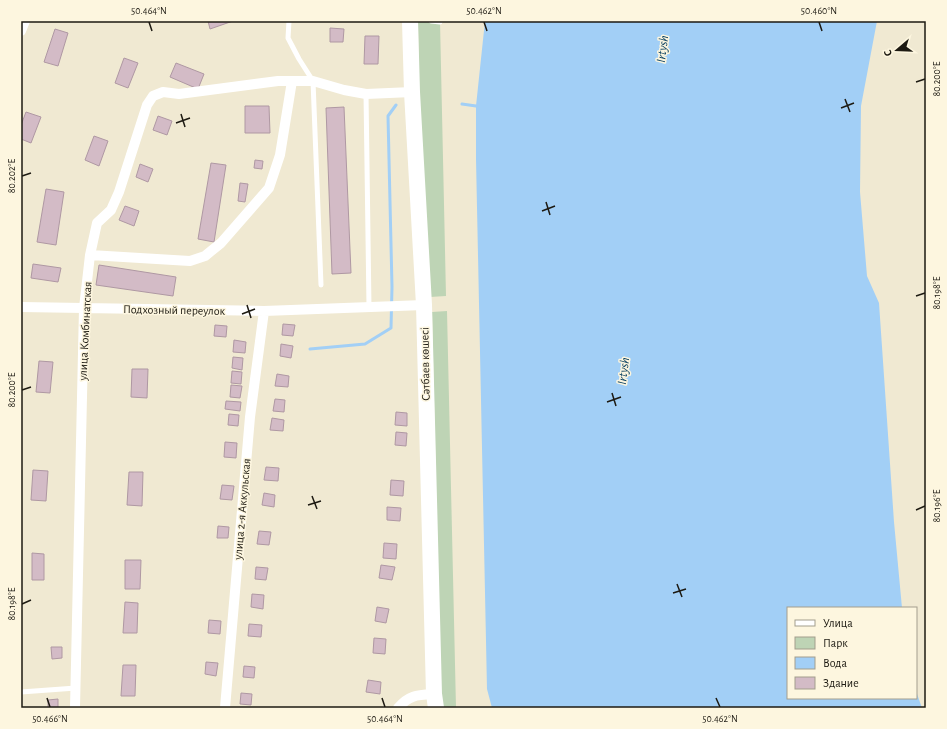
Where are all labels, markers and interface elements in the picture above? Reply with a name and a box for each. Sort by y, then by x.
text: 50.464°N [131,6,167,16]
text: 50.462°N [466,6,502,16]
text: 50.460°N [801,6,837,16]
north arrow [877,30,917,70]
water label: Irtysh [655,35,671,63]
text: С [882,48,894,58]
text: 80.200°E [932,61,942,97]
text: 80.202°E [7,159,17,193]
text: 80.198°E [932,276,942,309]
street label: улица Комбинатская [76,281,95,382]
street label: Подхозный переулок [123,303,226,318]
street label: Сәтбаев көшесі [418,327,432,401]
water label: Irtysh [616,357,632,385]
text: 80.200°E [7,372,17,408]
street label: улица 2-я Аккульская [232,458,253,561]
text: 80.196°E [932,489,942,522]
text: 80.198°E [7,587,17,620]
legend [787,607,917,699]
text: Улица [823,617,853,629]
text: Парк [823,637,848,649]
text: Вода [823,657,847,669]
text: Здание [823,677,859,689]
text: 50.466°N [32,714,68,724]
text: 50.464°N [367,714,403,724]
text: 50.462°N [702,714,738,724]

